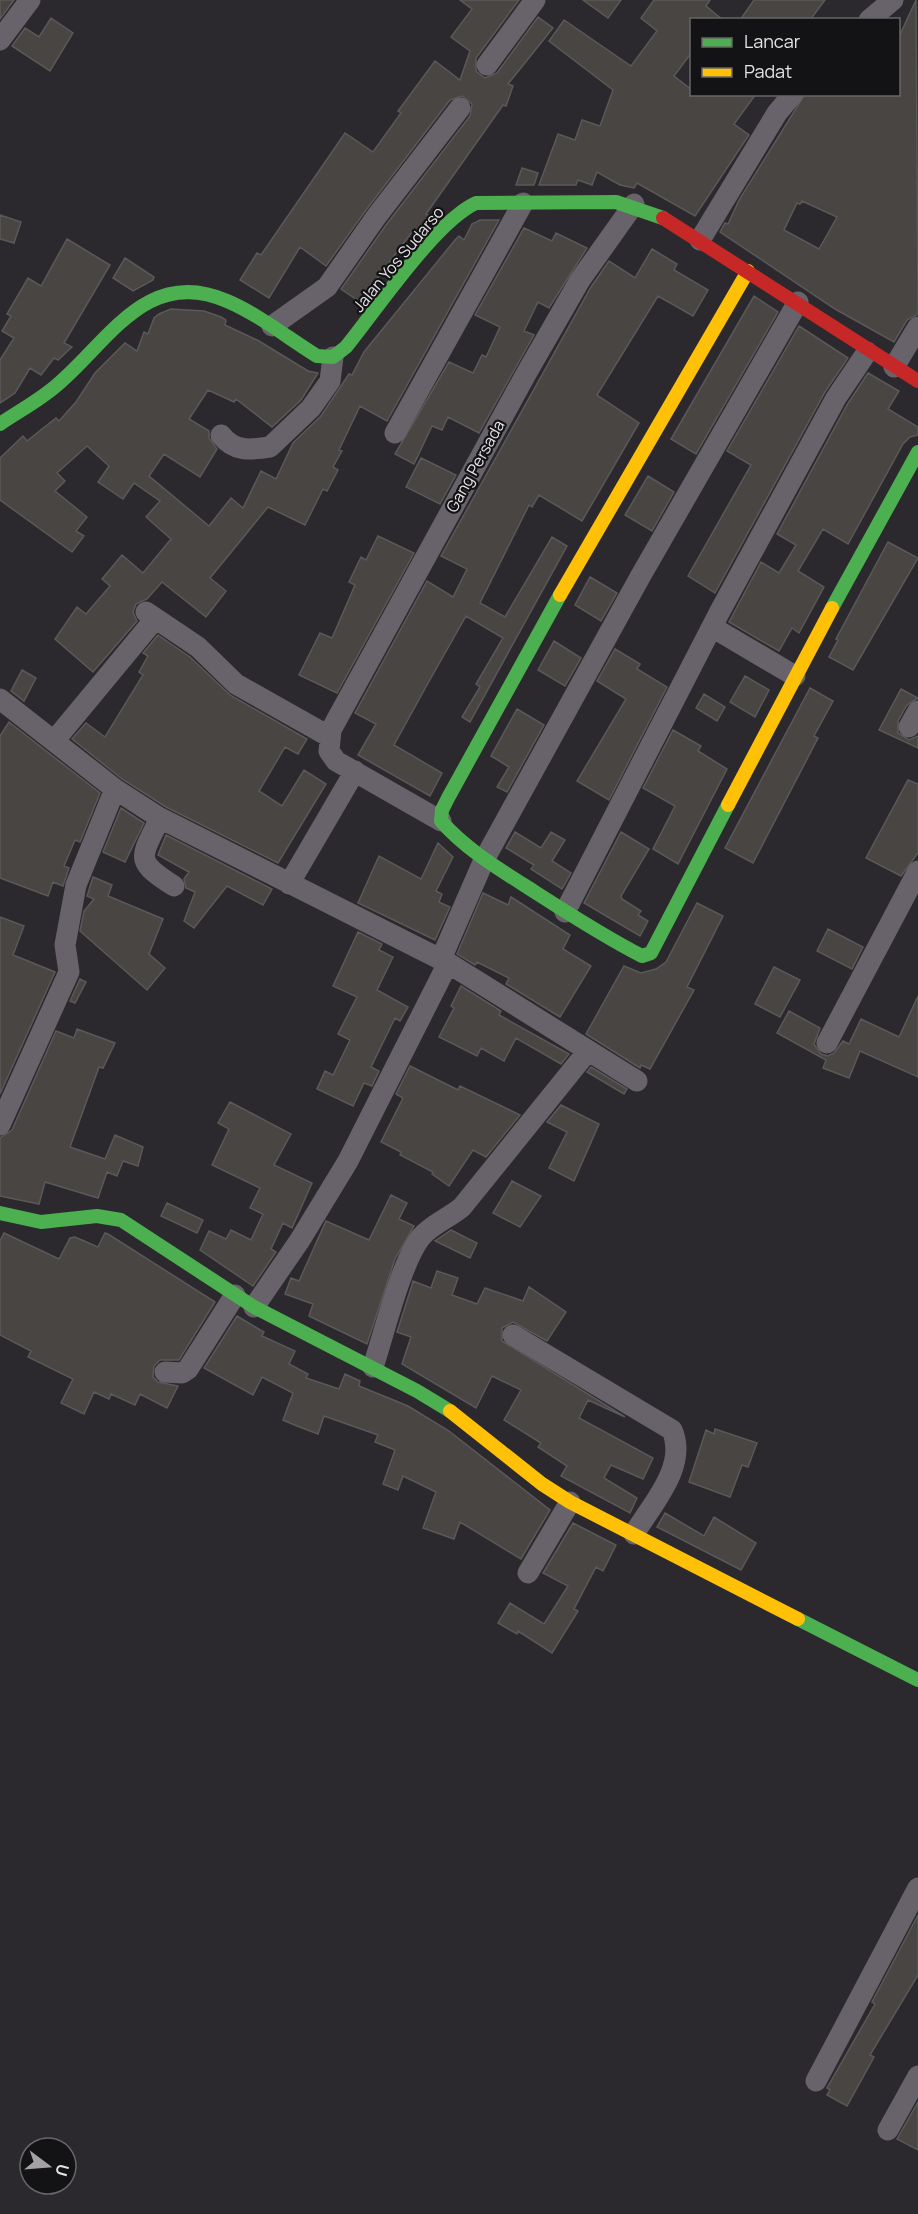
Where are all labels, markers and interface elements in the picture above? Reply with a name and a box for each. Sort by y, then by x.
legend [690,18,900,96]
text: Lancar [744,29,801,53]
text: Padat [744,59,792,83]
street label: Jalan Yos Sudarso [347,202,449,316]
street label: Gang Persada [441,416,509,516]
north arrow [18,2136,78,2196]
text: U [50,2162,75,2179]

